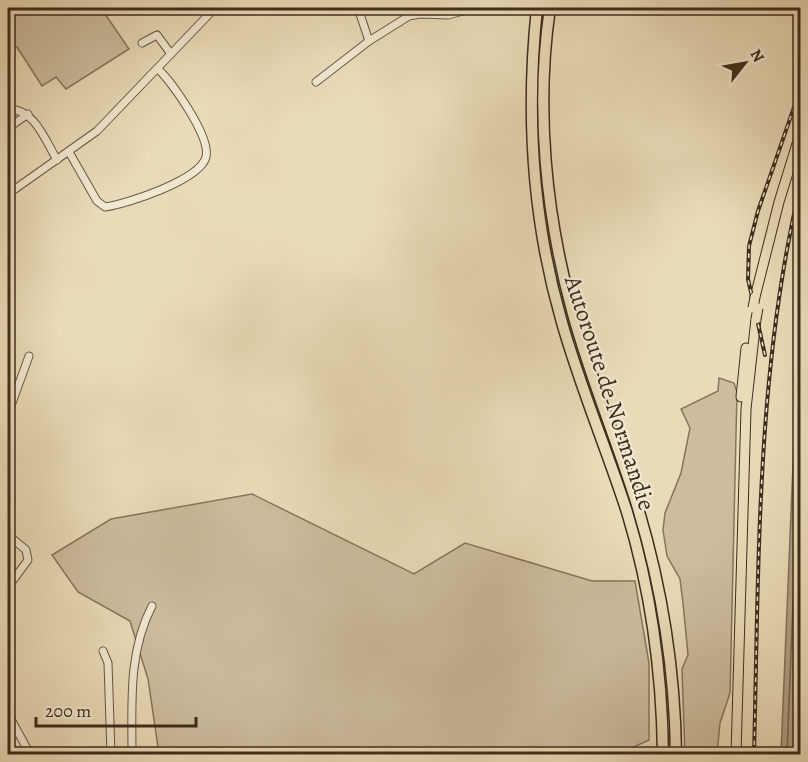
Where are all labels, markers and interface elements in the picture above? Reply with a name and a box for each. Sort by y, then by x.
north arrow [715,33,775,93]
text: N [745,45,770,67]
street label: Autoroute de Normandie [557,271,663,514]
scale bar [36,690,196,728]
text: 200 m [45,699,91,723]

